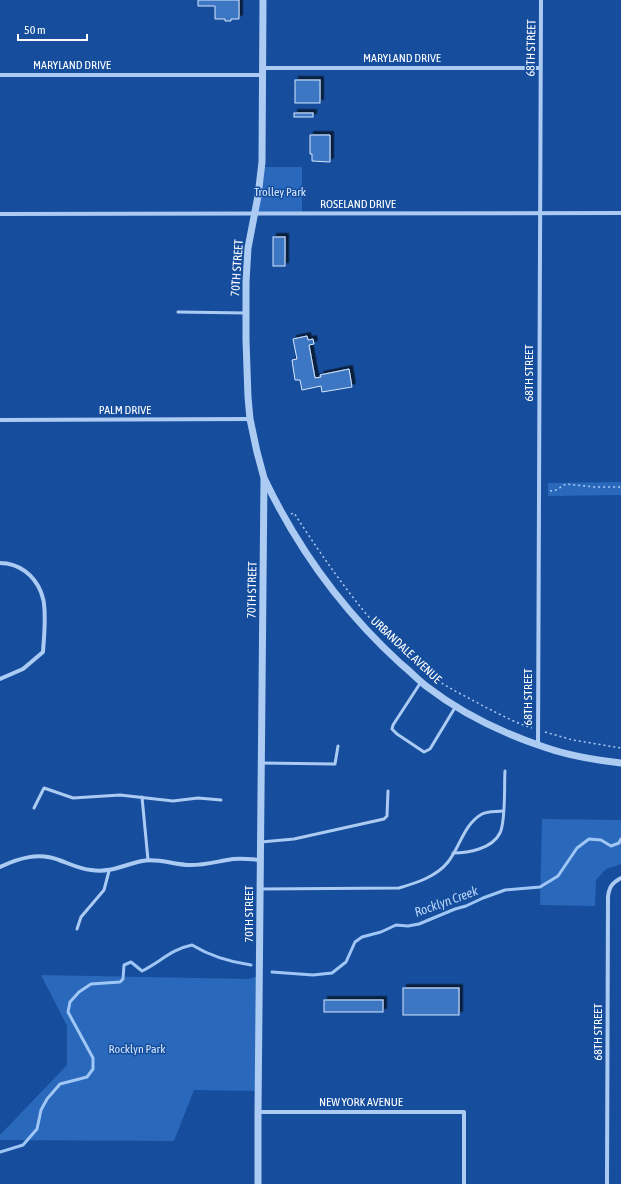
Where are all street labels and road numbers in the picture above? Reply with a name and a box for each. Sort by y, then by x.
street label: 68TH STREET [524,19,539,77]
street label: MARYLAND DRIVE [363,51,441,65]
street label: MARYLAND DRIVE [33,58,111,72]
street label: ROSELAND DRIVE [320,197,396,211]
street label: 70TH STREET [228,238,246,297]
street label: 68TH STREET [522,344,536,401]
street label: PALM DRIVE [99,403,151,417]
street label: 70TH STREET [245,561,260,619]
street label: URBANDALE AVENUE [368,614,444,686]
street label: 68TH STREET [521,668,535,725]
street label: 70TH STREET [242,885,256,942]
street label: 68TH STREET [591,1003,605,1060]
street label: NEW YORK AVENUE [319,1095,403,1109]

